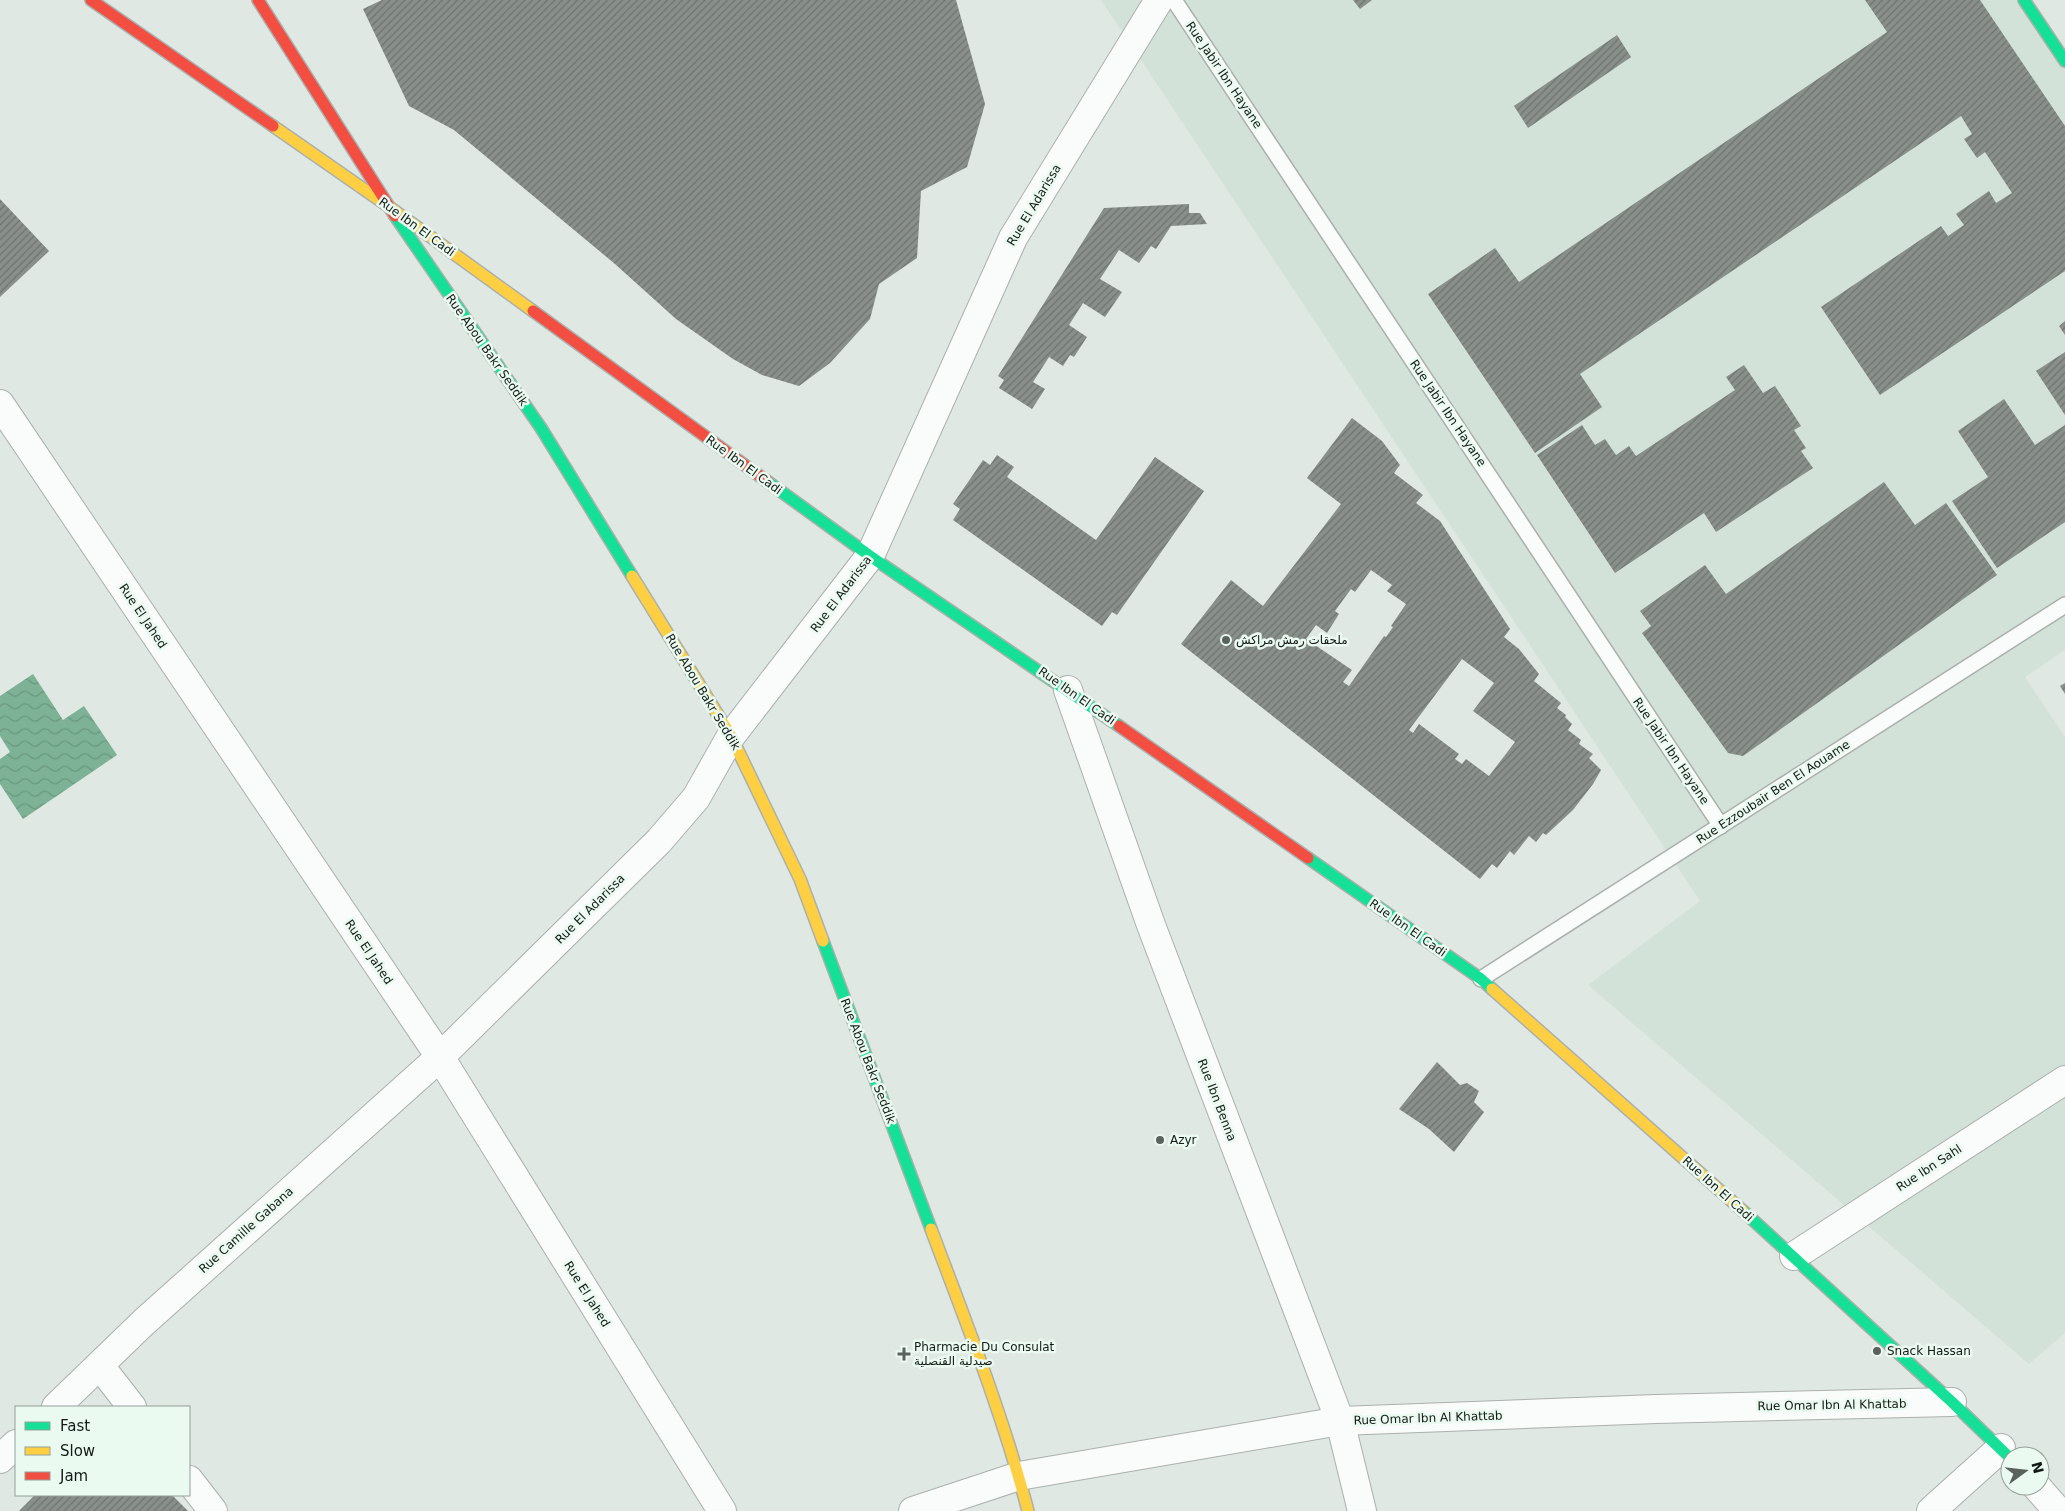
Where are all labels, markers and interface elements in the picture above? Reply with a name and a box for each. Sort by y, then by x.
street label: Rue Jabir Ibn Hayane [1183,19,1265,131]
street label: Rue El Adarissa [1004,162,1064,248]
street label: Rue Ibn El Cadi [376,195,458,259]
street label: Rue Abou Bakr Seddik [443,292,531,409]
street label: Rue Jabir Ibn Hayane [1407,357,1489,469]
street label: Rue Ibn El Cadi [703,433,785,497]
street label: Rue El Adarissa [808,553,874,635]
street label: Rue El Jahed [116,581,170,651]
street label: Rue Abou Bakr Seddik [663,631,743,753]
place label: ملحقات رمش مراكش [1236,633,1348,648]
marker: ملحقات رمش مراكش [1220,634,1232,646]
street label: Rue Ibn El Cadi [1036,664,1118,728]
street label: Rue Jabir Ibn Hayane [1630,695,1712,807]
street label: Rue Ezzoubair Ben El Aouame [1694,737,1852,847]
street label: Rue El Adarissa [552,871,628,947]
street label: Rue Ibn El Cadi [1367,896,1449,960]
street label: Rue El Jahed [342,917,396,987]
street label: Rue Abou Bakr Seddik [838,996,898,1126]
street label: Rue Ibn Benna [1195,1057,1239,1143]
place label: Azyr [1170,1133,1197,1147]
marker: Azyr [1154,1134,1166,1146]
street label: Rue Ibn Sahl [1894,1142,1964,1194]
street label: Rue Ibn El Cadi [1680,1153,1756,1225]
street label: Rue Camille Gabana [196,1184,296,1276]
street label: Rue El Jahed [561,1259,613,1329]
place label: Pharmacie Du Consulat صيدلية القنصلية [914,1340,1055,1368]
place label: Snack Hassan [1887,1344,1971,1358]
marker: Snack Hassan [1871,1345,1883,1357]
marker: Pharmacie Du Consulat صيدلية القنصلية [898,1348,910,1360]
street label: Rue Omar Ibn Al Khattab [1757,1397,1907,1413]
legend [15,1406,190,1496]
street label: Rue Omar Ibn Al Khattab [1353,1408,1503,1428]
text: Fast [60,1417,90,1435]
text: Slow [60,1442,95,1460]
north arrow [2000,1446,2050,1496]
text: N [2028,1460,2047,1475]
text: Jam [59,1467,88,1485]

